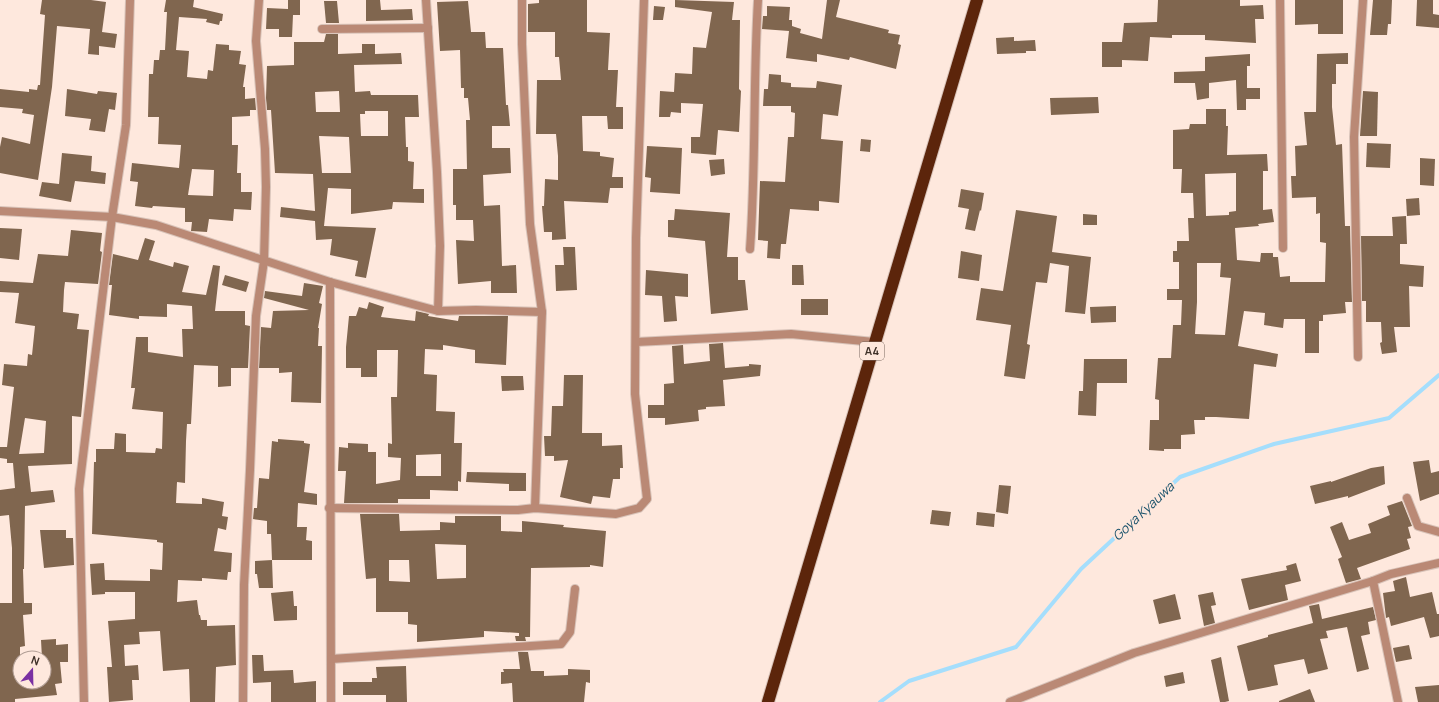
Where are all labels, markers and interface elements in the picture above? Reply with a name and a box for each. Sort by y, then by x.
road number: A4 [860,342,884,360]
water label: Goya Kyauwa [1108,477,1178,544]
north arrow [12,650,52,690]
text: N [29,652,42,669]

